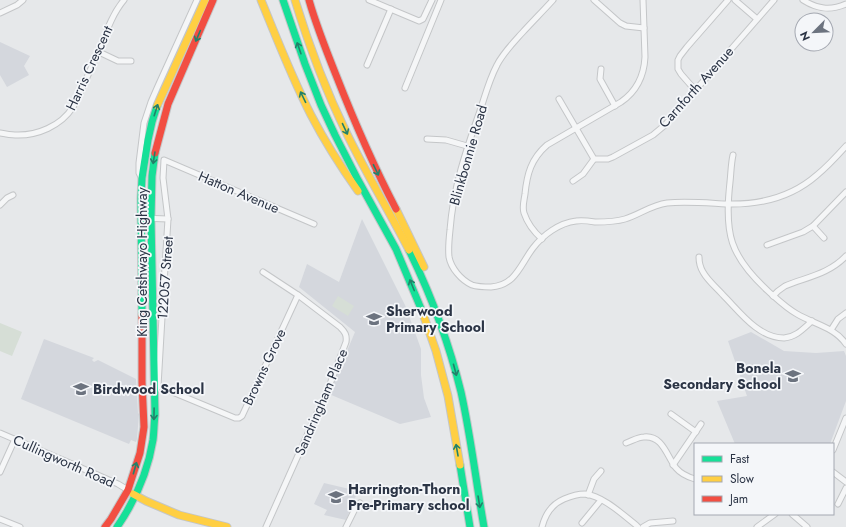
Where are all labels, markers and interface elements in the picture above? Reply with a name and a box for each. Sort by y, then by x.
north arrow [794,12,834,52]
street label: Harris Crescent [61,22,118,114]
one-way arrow [193,29,201,41]
text: N [796,29,814,43]
one-way arrow [295,41,302,54]
street label: Carnforth Avenue [654,42,738,132]
one-way arrow [299,91,306,103]
street label: Blinkbonnie Road [444,102,492,208]
one-way arrow [152,105,160,117]
one-way arrow [342,123,349,135]
one-way arrow [150,151,158,164]
one-way arrow [373,163,380,175]
street label: Hatton Avenue [195,166,283,218]
street label: King Cetshwayo Highway [132,186,152,337]
street label: 122057 Street [152,235,178,320]
one-way arrow [408,279,415,291]
place label: Sherwood Primary School [386,301,485,337]
school or university icon: Sherwood Primary School [365,310,383,328]
street label: Browns Grove [237,325,291,409]
street label: Sandringham Place [289,346,353,458]
place label: Bonela Secondary School [663,358,781,394]
one-way arrow [452,363,459,376]
school or university icon: Bonela Secondary School [784,367,802,385]
place label: Birdwood School [93,379,204,399]
school or university icon: Birdwood School [72,380,90,398]
one-way arrow [150,407,158,420]
street label: Cullingworth Road [10,430,118,492]
legend [694,443,834,515]
one-way arrow [452,444,460,457]
text: Fast [730,450,749,468]
one-way arrow [132,461,139,474]
text: Slow [730,470,755,488]
place label: Harrington-Thorn Pre-Primary school [348,479,469,515]
school or university icon: Harrington-Thorn Pre-Primary school [327,488,345,506]
text: Jam [728,490,748,508]
one-way arrow [476,495,484,508]

